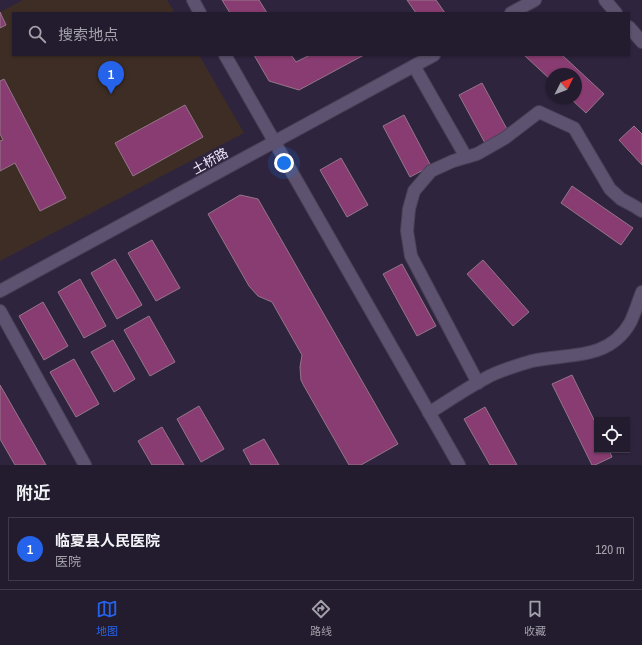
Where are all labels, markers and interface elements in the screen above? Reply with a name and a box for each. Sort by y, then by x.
search box [12,12,630,56]
icon: search [26,23,48,45]
text: 搜索地点 [58,24,118,45]
pin: 1 [98,61,124,94]
north arrow [546,68,582,104]
street label: 土桥路 [189,144,231,178]
your location [274,153,294,173]
map controls [594,417,630,453]
button: locate [594,417,630,453]
text: 附近 [16,481,50,504]
text: 临夏县人民医院 [55,530,160,551]
text: 1 [27,541,33,558]
text: 120 m [595,541,625,558]
text: 医院 [55,553,81,570]
tab: 地图 [96,598,118,638]
tab: 路线 [310,598,332,638]
tab: 收藏 [524,598,546,638]

